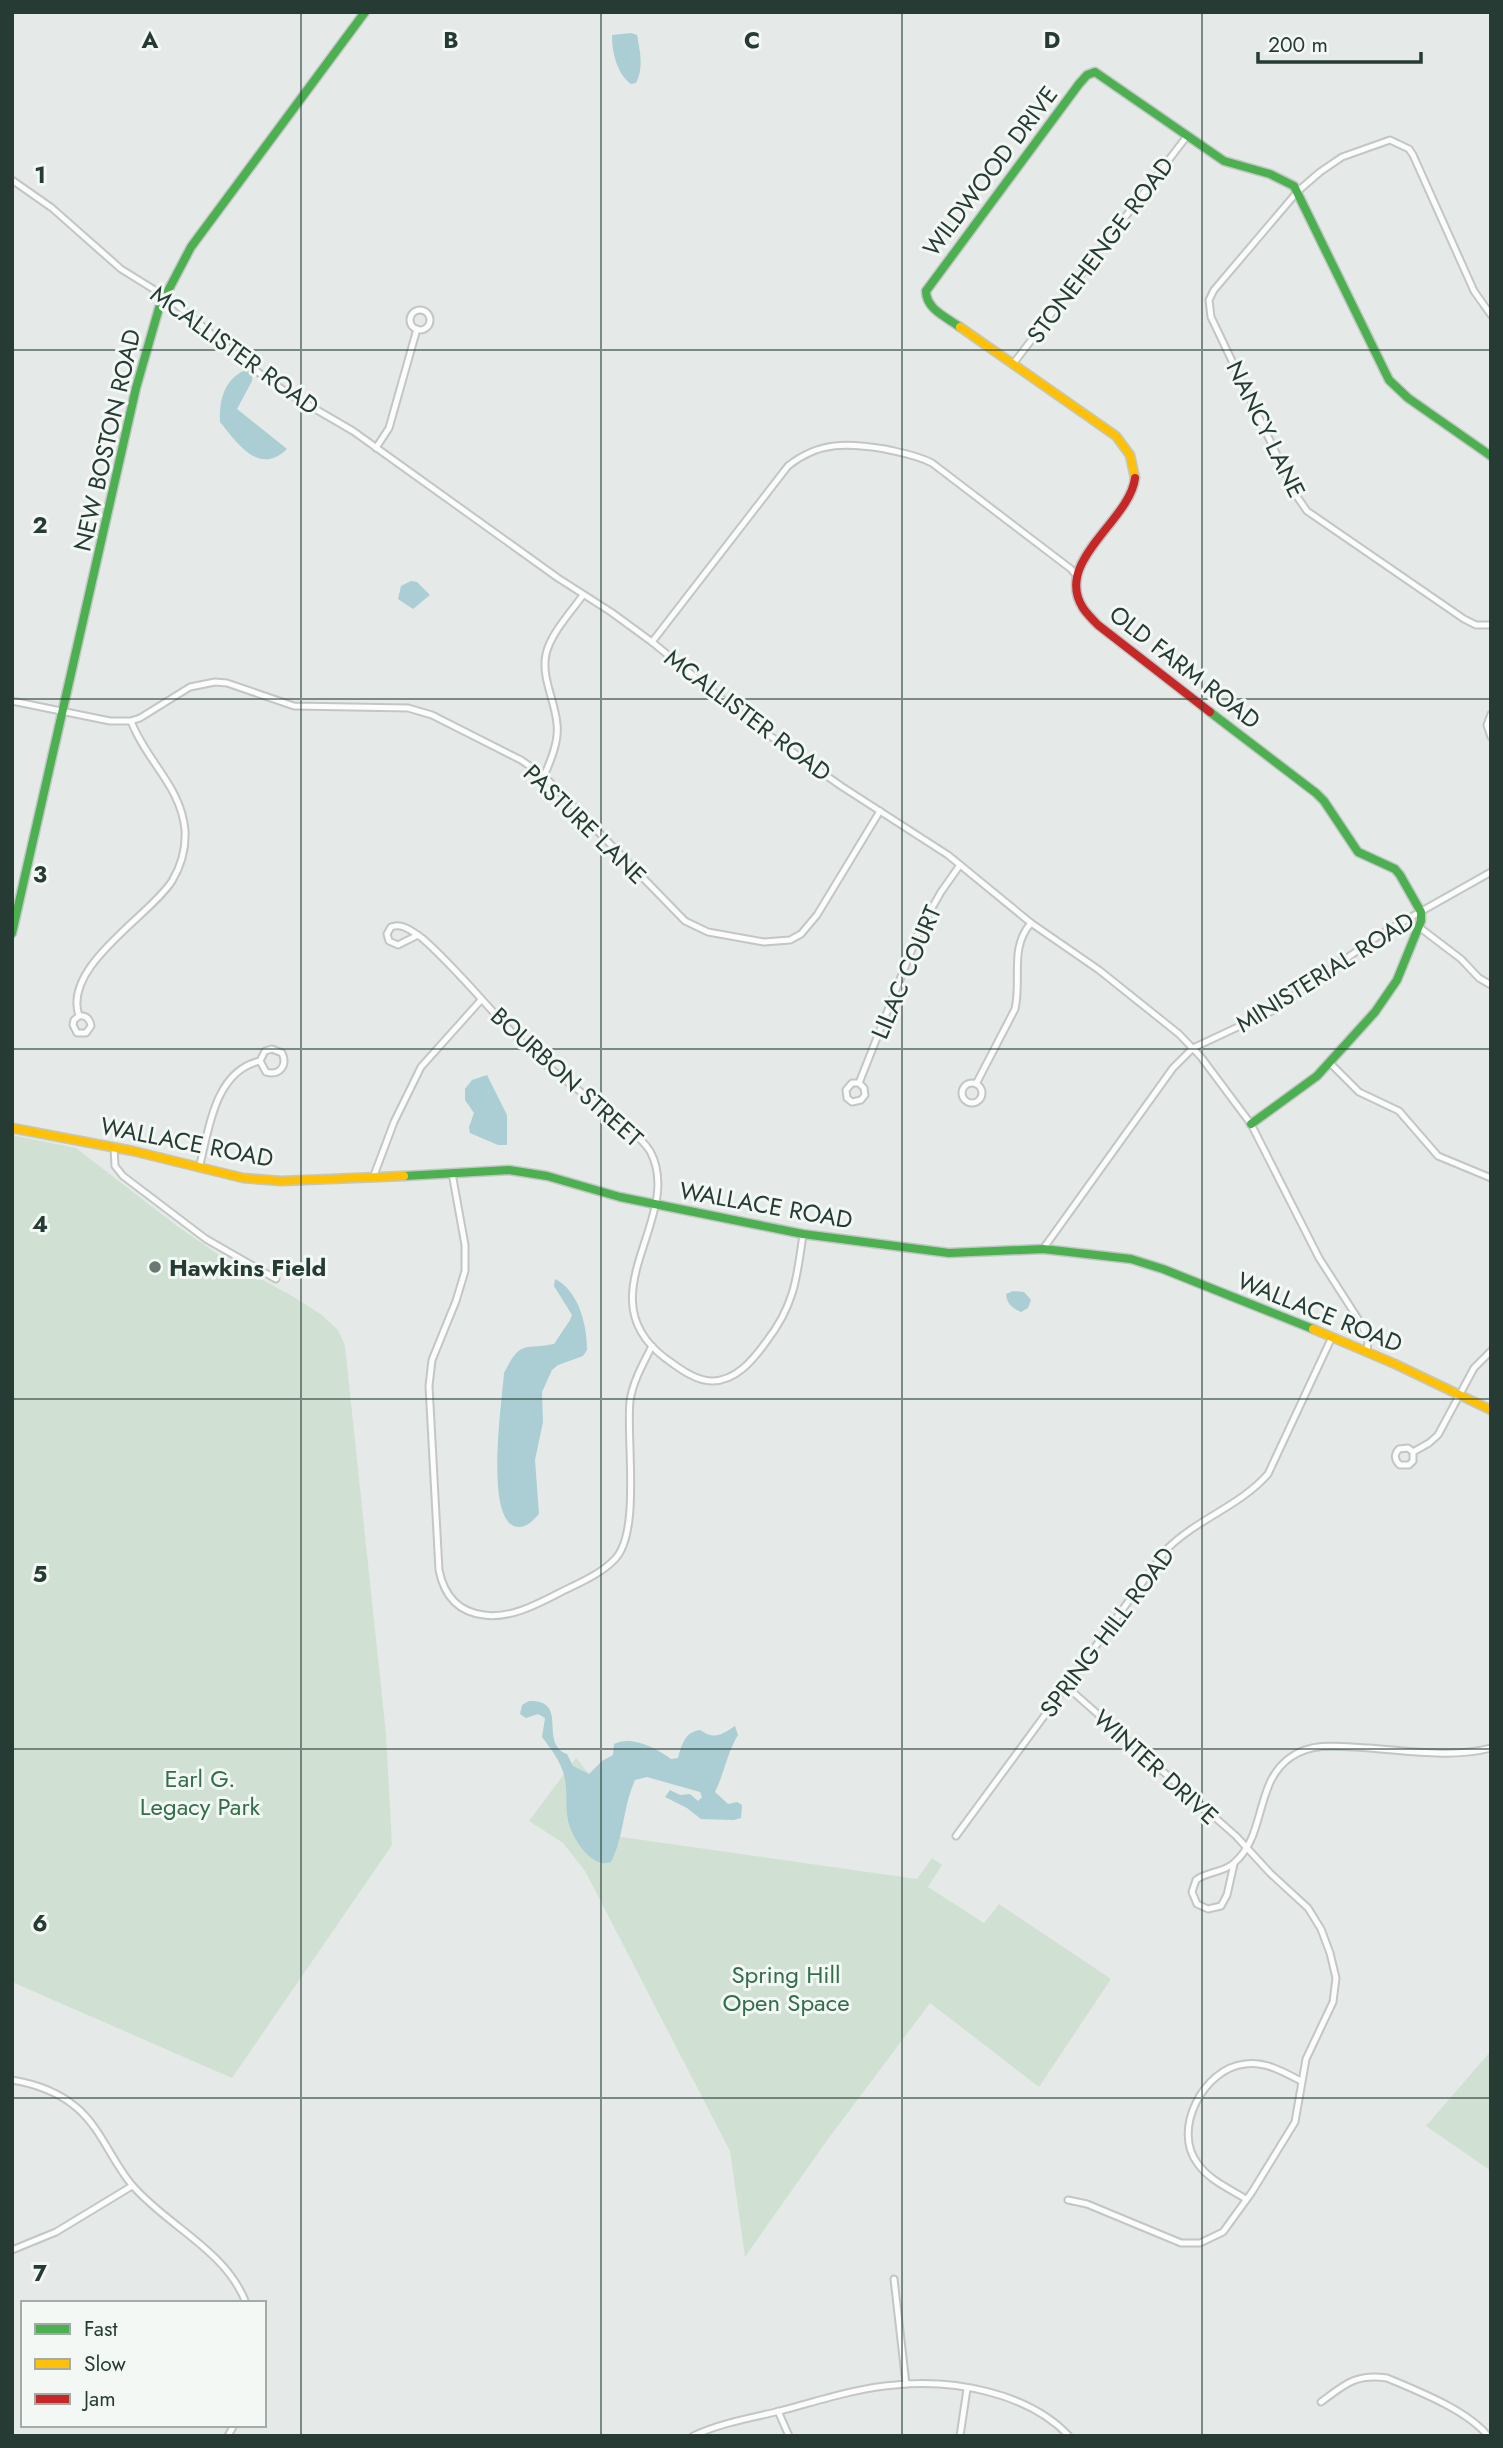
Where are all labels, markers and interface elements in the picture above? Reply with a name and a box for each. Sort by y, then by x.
scale bar [1258,21,1421,65]
text: A [141,23,159,57]
text: B [443,23,459,57]
text: C [744,23,760,57]
text: D [1044,23,1061,57]
text: 200 m [1268,30,1328,60]
street label: WILDWOOD DRIVE [914,78,1066,264]
street label: STONEHENGE ROAD [1018,149,1182,351]
text: 1 [34,158,46,192]
street label: MCALLISTER ROAD [143,277,327,423]
street label: NEW BOSTON ROAD [64,326,150,554]
street label: NANCY LANE [1218,355,1314,503]
text: 2 [32,508,48,542]
street label: OLD FARM ROAD [1102,597,1268,737]
street label: MCALLISTER ROAD [657,641,839,789]
street label: PASTURE LANE [515,756,655,892]
text: 3 [33,857,47,891]
street label: LILAC COURT [862,900,950,1044]
street label: MINISTERIAL ROAD [1229,903,1421,1041]
street label: BOURBON STREET [483,999,651,1155]
street label: WALLACE ROAD [98,1108,276,1176]
street label: WALLACE ROAD [677,1173,855,1237]
text: 4 [32,1207,48,1241]
place label: Hawkins Field [169,1250,326,1285]
marker: Hawkins Field [147,1259,163,1275]
street label: WALLACE ROAD [1232,1263,1408,1361]
street label: SPRING HILL ROAD [1031,1539,1183,1725]
text: 5 [33,1557,47,1591]
street label: WINTER DRIVE [1086,1701,1226,1833]
park label: Earl G. Legacy Park [140,1761,261,1824]
text: 6 [32,1906,48,1940]
park label: Spring Hill Open Space [722,1957,850,2020]
text: 7 [33,2256,47,2290]
legend [21,2301,266,2427]
text: Fast [84,2314,117,2344]
text: Slow [84,2349,126,2379]
text: Jam [81,2384,116,2414]

